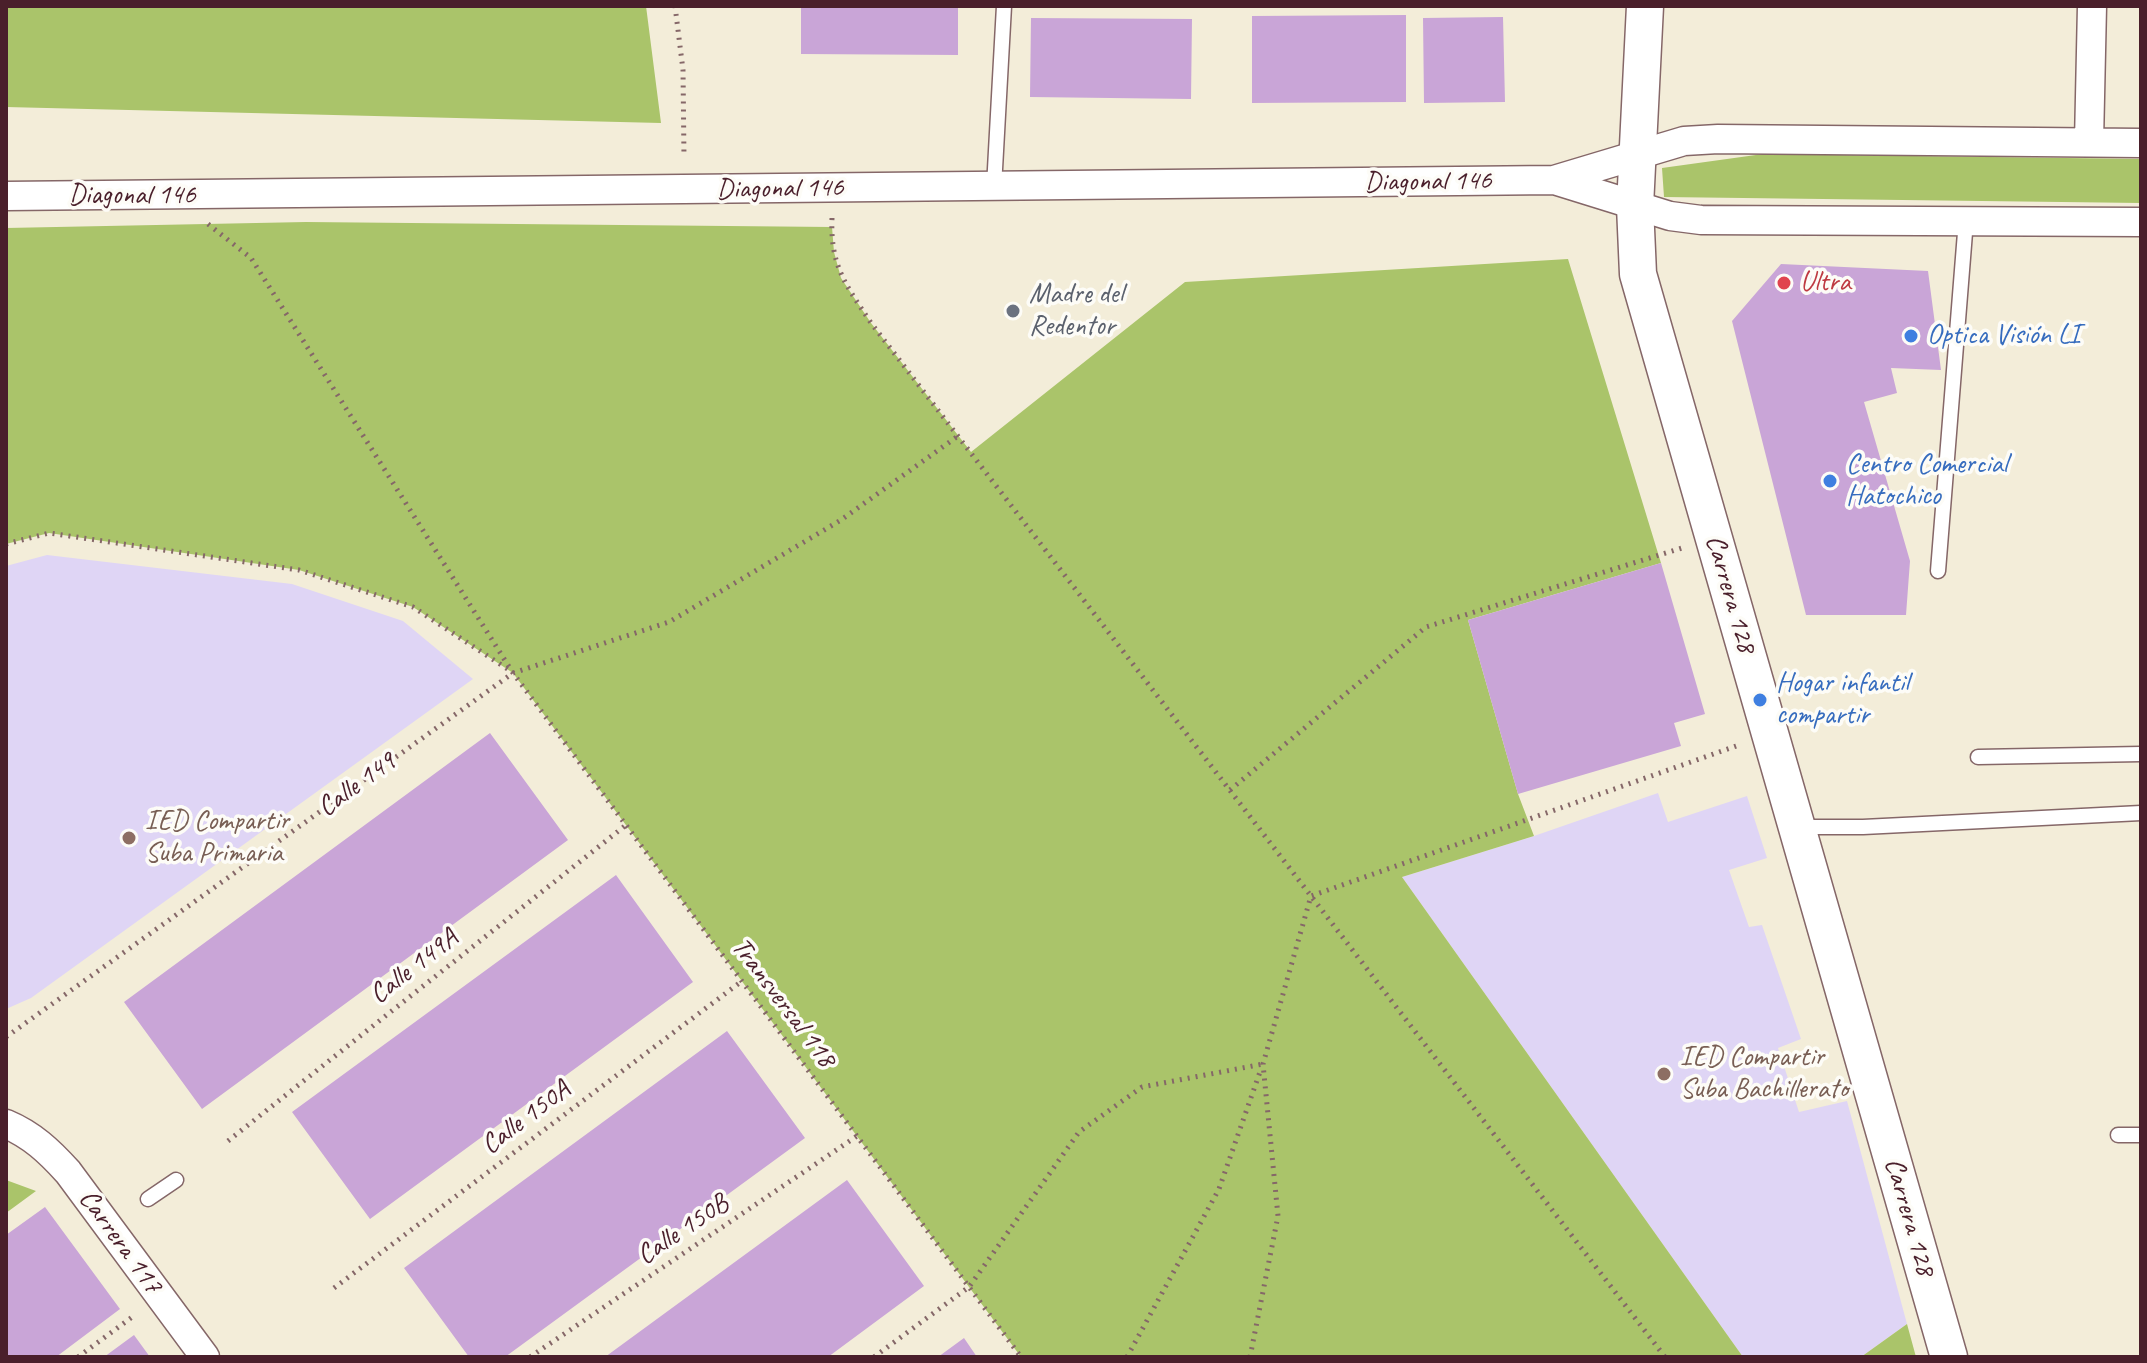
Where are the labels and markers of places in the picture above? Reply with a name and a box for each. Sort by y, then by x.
place label: Ultra [1800,266,1851,300]
marker: Ultra [1775,274,1793,292]
place label: Madre del Redentor [1029,278,1123,344]
marker: Madre del Redentor [1004,302,1022,320]
place label: Optica Visión LI [1927,319,2080,353]
marker: Optica Visión LI [1902,327,1920,345]
place label: Centro Comercial Hatochico [1846,448,2008,514]
marker: Centro Comercial Hatochico [1821,472,1839,490]
place label: Hogar infantil compartir [1776,667,1909,733]
marker: Hogar infantil compartir [1751,691,1769,709]
place label: IED Compartir Suba Primaria [145,805,289,871]
marker: IED Compartir Suba Primaria [120,829,138,847]
place label: IED Compartir Suba Bachillerato [1680,1041,1848,1107]
marker: IED Compartir Suba Bachillerato [1655,1065,1673,1083]

